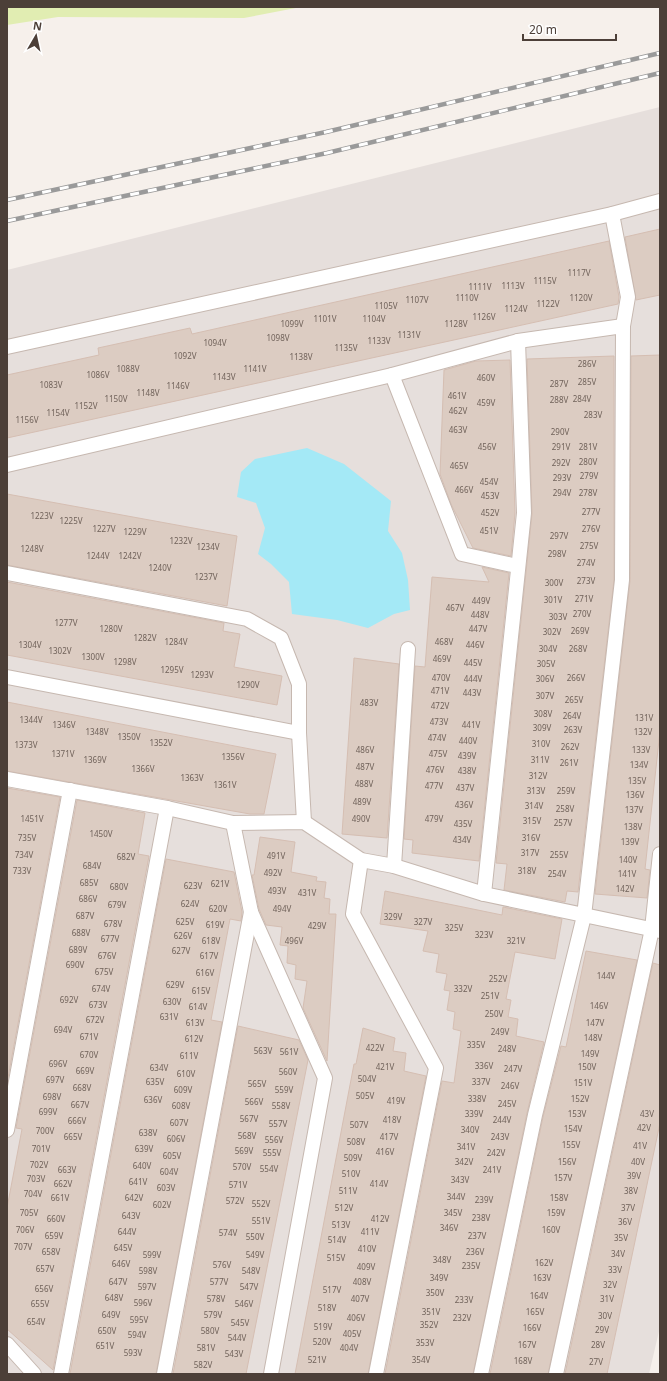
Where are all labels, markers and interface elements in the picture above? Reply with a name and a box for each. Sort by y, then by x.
north arrow [16,16,56,56]
scale bar [523,16,616,42]
text: N [32,18,43,34]
text: 20 m [529,21,557,38]
house number: 1117V [567,267,591,278]
house number: 1115V [533,275,557,286]
house number: 1113V [501,280,525,291]
house number: 1111V [468,281,492,292]
house number: 1110V [455,292,479,303]
house number: 1120V [569,292,593,303]
house number: 1107V [405,294,429,305]
house number: 1122V [536,298,560,309]
house number: 1105V [374,300,398,311]
house number: 1124V [504,303,528,314]
house number: 1126V [472,311,496,322]
house number: 1101V [313,313,337,324]
house number: 1104V [362,313,386,324]
house number: 1099V [280,318,304,329]
house number: 1128V [444,318,468,329]
house number: 1131V [397,329,421,340]
house number: 1098V [266,332,290,343]
house number: 1133V [367,335,391,346]
house number: 1094V [203,337,227,348]
house number: 1135V [334,342,358,353]
house number: 1092V [173,350,197,361]
house number: 1138V [289,351,313,362]
house number: 286V [578,358,596,369]
house number: 1088V [116,363,140,374]
house number: 1141V [243,363,267,374]
house number: 1086V [86,369,110,380]
house number: 1143V [212,371,236,382]
house number: 460V [477,372,495,383]
house number: 285V [578,376,596,387]
house number: 287V [550,378,568,389]
house number: 1083V [39,379,63,390]
house number: 1146V [166,380,190,391]
house number: 1148V [136,387,160,398]
house number: 461V [448,390,466,401]
house number: 1150V [104,393,128,404]
house number: 284V [573,393,591,404]
house number: 288V [550,394,568,405]
house number: 459V [477,397,495,408]
house number: 1152V [74,400,98,411]
house number: 462V [449,405,467,416]
house number: 1154V [46,407,70,418]
house number: 283V [584,409,602,420]
house number: 1156V [15,414,39,425]
house number: 463V [449,424,467,435]
house number: 290V [551,426,569,437]
house number: 456V [478,441,496,452]
house number: 291V [552,441,570,452]
house number: 281V [579,441,597,452]
house number: 280V [579,456,597,467]
house number: 292V [552,457,570,468]
house number: 465V [450,460,468,471]
house number: 279V [580,470,598,481]
house number: 293V [553,472,571,483]
house number: 454V [480,476,498,487]
house number: 466V [455,484,473,495]
house number: 294V [553,487,571,498]
house number: 278V [579,487,597,498]
house number: 453V [481,490,499,501]
house number: 277V [582,506,600,517]
house number: 452V [481,507,499,518]
house number: 1223V [30,510,54,521]
house number: 1225V [59,515,83,526]
house number: 1227V [92,523,116,534]
house number: 276V [582,523,600,534]
house number: 451V [480,525,498,536]
house number: 1229V [123,526,147,537]
house number: 297V [550,530,568,541]
house number: 1232V [169,535,193,546]
house number: 275V [580,540,598,551]
house number: 1234V [196,541,220,552]
house number: 1248V [20,543,44,554]
house number: 298V [548,548,566,559]
house number: 1244V [86,550,110,561]
house number: 1242V [118,550,142,561]
house number: 274V [577,557,595,568]
house number: 1240V [148,562,172,573]
house number: 1237V [194,571,218,582]
house number: 273V [577,575,595,586]
house number: 300V [545,577,563,588]
house number: 271V [575,593,593,604]
house number: 301V [544,594,562,605]
house number: 449V [472,595,490,606]
house number: 467V [446,602,464,613]
house number: 270V [573,608,591,619]
house number: 448V [471,609,489,620]
house number: 303V [549,611,567,622]
house number: 1277V [54,617,78,628]
house number: 1280V [99,623,123,634]
house number: 447V [469,623,487,634]
house number: 269V [571,625,589,636]
house number: 302V [543,626,561,637]
house number: 1282V [133,632,157,643]
house number: 1284V [164,636,188,647]
house number: 468V [435,636,453,647]
house number: 1304V [18,639,42,650]
house number: 446V [466,639,484,650]
house number: 304V [539,643,557,654]
house number: 268V [569,643,587,654]
house number: 1302V [48,645,72,656]
house number: 1300V [81,651,105,662]
house number: 469V [433,653,451,664]
house number: 1298V [113,656,137,667]
house number: 445V [464,657,482,668]
house number: 305V [537,658,555,669]
house number: 1295V [160,664,184,675]
house number: 1293V [190,669,214,680]
house number: 470V [432,672,450,683]
house number: 266V [567,672,585,683]
house number: 444V [464,673,482,684]
house number: 306V [536,673,554,684]
house number: 1290V [236,679,260,690]
house number: 471V [431,685,449,696]
house number: 443V [463,687,481,698]
house number: 307V [536,690,554,701]
house number: 265V [565,694,583,705]
house number: 483V [360,697,378,708]
house number: 472V [431,700,449,711]
house number: 308V [534,708,552,719]
house number: 264V [563,710,581,721]
house number: 131V [635,712,653,723]
house number: 1344V [19,714,43,725]
house number: 473V [430,716,448,727]
house number: 1346V [52,719,76,730]
house number: 441V [462,719,480,730]
house number: 309V [533,722,551,733]
house number: 263V [564,724,582,735]
house number: 1348V [85,726,109,737]
house number: 132V [634,726,652,737]
house number: 1350V [117,731,141,742]
house number: 474V [428,732,446,743]
house number: 440V [459,735,477,746]
house number: 1352V [149,737,173,748]
house number: 310V [532,738,550,749]
house number: 1373V [14,739,38,750]
house number: 262V [561,741,579,752]
house number: 486V [356,744,374,755]
house number: 133V [632,744,650,755]
house number: 1371V [51,748,75,759]
house number: 475V [429,748,447,759]
house number: 439V [458,750,476,761]
house number: 1356V [221,751,245,762]
house number: 1369V [83,754,107,765]
house number: 311V [531,754,549,765]
house number: 261V [560,757,578,768]
house number: 134V [630,759,648,770]
house number: 487V [356,761,374,772]
house number: 1366V [131,763,155,774]
house number: 476V [426,764,444,775]
house number: 438V [458,765,476,776]
house number: 312V [529,770,547,781]
house number: 1363V [180,772,204,783]
house number: 135V [628,775,646,786]
house number: 488V [355,778,373,789]
house number: 1361V [213,779,237,790]
house number: 477V [425,780,443,791]
house number: 437V [456,782,474,793]
house number: 313V [527,785,545,796]
house number: 259V [557,785,575,796]
house number: 136V [626,789,644,800]
house number: 489V [353,796,371,807]
house number: 436V [455,799,473,810]
house number: 314V [525,800,543,811]
house number: 258V [556,803,574,814]
house number: 137V [625,804,643,815]
house number: 1451V [20,813,44,824]
house number: 490V [352,813,370,824]
house number: 479V [425,813,443,824]
house number: 315V [523,815,541,826]
house number: 257V [554,817,572,828]
house number: 435V [454,818,472,829]
house number: 138V [624,821,642,832]
house number: 1450V [89,828,113,839]
house number: 735V [18,832,36,843]
house number: 316V [522,832,540,843]
house number: 434V [453,834,471,845]
house number: 139V [621,836,639,847]
house number: 317V [521,847,539,858]
house number: 734V [15,849,33,860]
house number: 255V [550,849,568,860]
house number: 491V [267,850,285,861]
house number: 682V [117,851,135,862]
house number: 140V [619,854,637,865]
house number: 684V [83,860,101,871]
house number: 733V [13,865,31,876]
house number: 318V [518,865,536,876]
house number: 492V [264,867,282,878]
house number: 254V [548,868,566,879]
house number: 141V [618,868,636,879]
house number: 685V [80,877,98,888]
house number: 621V [211,878,229,889]
house number: 623V [184,880,202,891]
house number: 680V [110,881,128,892]
house number: 142V [616,883,634,894]
house number: 493V [268,885,286,896]
house number: 431V [298,887,316,898]
house number: 686V [79,893,97,904]
house number: 624V [181,898,199,909]
house number: 679V [108,899,126,910]
house number: 620V [209,903,227,914]
house number: 494V [273,903,291,914]
house number: 687V [76,910,94,921]
house number: 329V [384,911,402,922]
house number: 625V [176,916,194,927]
house number: 327V [414,916,432,927]
house number: 678V [104,918,122,929]
house number: 619V [206,919,224,930]
house number: 429V [308,920,326,931]
house number: 325V [445,922,463,933]
house number: 688V [72,927,90,938]
house number: 323V [475,929,493,940]
house number: 626V [174,930,192,941]
house number: 677V [101,933,119,944]
house number: 618V [202,935,220,946]
house number: 496V [285,935,303,946]
house number: 321V [507,935,525,946]
house number: 689V [69,944,87,955]
house number: 627V [172,945,190,956]
house number: 676V [98,950,116,961]
house number: 617V [200,950,218,961]
house number: 690V [66,959,84,970]
house number: 675V [95,966,113,977]
house number: 616V [196,967,214,978]
house number: 144V [597,970,615,981]
house number: 252V [489,973,507,984]
house number: 629V [166,979,184,990]
house number: 674V [92,983,110,994]
house number: 332V [454,983,472,994]
house number: 615V [192,985,210,996]
house number: 251V [481,990,499,1001]
house number: 692V [60,994,78,1005]
house number: 630V [163,996,181,1007]
house number: 673V [89,999,107,1010]
house number: 146V [590,1000,608,1011]
house number: 614V [189,1001,207,1012]
house number: 250V [485,1008,503,1019]
house number: 631V [160,1011,178,1022]
house number: 672V [86,1014,104,1025]
house number: 613V [186,1017,204,1028]
house number: 147V [586,1017,604,1028]
house number: 694V [54,1024,72,1035]
house number: 249V [491,1026,509,1037]
house number: 671V [80,1031,98,1042]
house number: 148V [584,1032,602,1043]
house number: 612V [185,1033,203,1044]
house number: 335V [467,1039,485,1050]
house number: 422V [366,1042,384,1053]
house number: 248V [498,1043,516,1054]
house number: 563V [254,1045,272,1056]
house number: 561V [280,1046,298,1057]
house number: 149V [581,1048,599,1059]
house number: 670V [80,1049,98,1060]
house number: 611V [180,1050,198,1061]
house number: 696V [49,1058,67,1069]
house number: 336V [475,1060,493,1071]
house number: 421V [376,1061,394,1072]
house number: 150V [578,1061,596,1072]
house number: 634V [150,1062,168,1073]
house number: 247V [504,1063,522,1074]
house number: 669V [76,1065,94,1076]
house number: 560V [279,1066,297,1077]
house number: 610V [177,1068,195,1079]
house number: 504V [358,1073,376,1084]
house number: 697V [46,1074,64,1085]
house number: 635V [146,1076,164,1087]
house number: 337V [472,1076,490,1087]
house number: 151V [574,1077,592,1088]
house number: 565V [248,1078,266,1089]
house number: 246V [501,1080,519,1091]
house number: 668V [73,1082,91,1093]
house number: 609V [174,1084,192,1095]
house number: 559V [275,1084,293,1095]
house number: 505V [356,1090,374,1101]
house number: 698V [43,1091,61,1102]
house number: 338V [468,1093,486,1104]
house number: 152V [571,1093,589,1104]
house number: 636V [144,1094,162,1105]
house number: 419V [387,1095,405,1106]
house number: 566V [245,1096,263,1107]
house number: 245V [498,1098,516,1109]
house number: 667V [71,1099,89,1110]
house number: 608V [172,1100,190,1111]
house number: 558V [272,1100,290,1111]
house number: 699V [39,1106,57,1117]
house number: 339V [465,1108,483,1119]
house number: 153V [568,1108,586,1119]
house number: 43V [640,1108,654,1119]
house number: 567V [240,1113,258,1124]
house number: 418V [383,1114,401,1125]
house number: 244V [493,1114,511,1125]
house number: 666V [68,1115,86,1126]
house number: 607V [170,1117,188,1128]
house number: 557V [269,1118,287,1129]
house number: 507V [350,1119,368,1130]
house number: 42V [637,1122,651,1133]
house number: 154V [564,1123,582,1134]
house number: 340V [461,1124,479,1135]
house number: 700V [36,1125,54,1136]
house number: 638V [139,1127,157,1138]
house number: 568V [238,1130,256,1141]
house number: 665V [64,1131,82,1142]
house number: 417V [380,1131,398,1142]
house number: 243V [491,1131,509,1142]
house number: 606V [167,1133,185,1144]
house number: 556V [265,1134,283,1145]
house number: 508V [347,1136,365,1147]
house number: 155V [562,1139,580,1150]
house number: 41V [633,1140,647,1151]
house number: 341V [457,1141,475,1152]
house number: 701V [32,1143,50,1154]
house number: 639V [135,1143,153,1154]
house number: 569V [235,1145,253,1156]
house number: 416V [376,1146,394,1157]
house number: 555V [263,1147,281,1158]
house number: 242V [487,1147,505,1158]
house number: 605V [163,1150,181,1161]
house number: 509V [344,1152,362,1163]
house number: 342V [455,1156,473,1167]
house number: 156V [558,1156,576,1167]
house number: 40V [631,1156,645,1167]
house number: 702V [30,1159,48,1170]
house number: 640V [133,1160,151,1171]
house number: 570V [233,1161,251,1172]
house number: 554V [260,1163,278,1174]
house number: 663V [58,1164,76,1175]
house number: 241V [483,1164,501,1175]
house number: 604V [160,1166,178,1177]
house number: 510V [342,1168,360,1179]
house number: 39V [627,1170,641,1181]
house number: 157V [554,1172,572,1183]
house number: 703V [27,1173,45,1184]
house number: 343V [451,1174,469,1185]
house number: 641V [129,1176,147,1187]
house number: 662V [54,1178,72,1189]
house number: 414V [370,1178,388,1189]
house number: 571V [229,1179,247,1190]
house number: 603V [157,1182,175,1193]
house number: 511V [339,1185,357,1196]
house number: 38V [624,1185,638,1196]
house number: 704V [24,1188,42,1199]
house number: 344V [447,1191,465,1202]
house number: 661V [51,1192,69,1203]
house number: 642V [125,1192,143,1203]
house number: 158V [550,1192,568,1203]
house number: 239V [475,1194,493,1205]
house number: 572V [226,1195,244,1206]
house number: 552V [252,1198,270,1209]
house number: 602V [153,1199,171,1210]
house number: 512V [335,1202,353,1213]
house number: 37V [621,1202,635,1213]
house number: 705V [20,1207,38,1218]
house number: 345V [444,1207,462,1218]
house number: 159V [547,1207,565,1218]
house number: 643V [122,1210,140,1221]
house number: 238V [472,1212,490,1223]
house number: 660V [47,1213,65,1224]
house number: 412V [371,1213,389,1224]
house number: 551V [252,1215,270,1226]
house number: 36V [618,1216,632,1227]
house number: 513V [332,1219,350,1230]
house number: 346V [440,1222,458,1233]
house number: 706V [16,1224,34,1235]
house number: 160V [542,1224,560,1235]
house number: 644V [118,1226,136,1237]
house number: 411V [361,1226,379,1237]
house number: 574V [219,1227,237,1238]
house number: 659V [45,1230,63,1241]
house number: 237V [468,1230,486,1241]
house number: 550V [246,1231,264,1242]
house number: 35V [614,1232,628,1243]
house number: 514V [328,1234,346,1245]
house number: 707V [14,1241,32,1252]
house number: 645V [114,1242,132,1253]
house number: 410V [358,1243,376,1254]
house number: 658V [42,1246,60,1257]
house number: 236V [466,1246,484,1257]
house number: 34V [611,1248,625,1259]
house number: 599V [143,1249,161,1260]
house number: 549V [246,1249,264,1260]
house number: 515V [327,1252,345,1263]
house number: 348V [433,1254,451,1265]
house number: 162V [535,1257,553,1268]
house number: 646V [112,1258,130,1269]
house number: 576V [213,1259,231,1270]
house number: 235V [462,1260,480,1271]
house number: 409V [357,1261,375,1272]
house number: 657V [36,1263,54,1274]
house number: 33V [608,1264,622,1275]
house number: 598V [139,1265,157,1276]
house number: 548V [242,1265,260,1276]
house number: 349V [430,1272,448,1283]
house number: 163V [533,1272,551,1283]
house number: 647V [109,1276,127,1287]
house number: 577V [210,1276,228,1287]
house number: 408V [353,1276,371,1287]
house number: 32V [603,1279,617,1290]
house number: 597V [138,1281,156,1292]
house number: 547V [240,1281,258,1292]
house number: 656V [35,1283,53,1294]
house number: 517V [323,1284,341,1295]
house number: 350V [426,1287,444,1298]
house number: 164V [530,1290,548,1301]
house number: 648V [105,1292,123,1303]
house number: 578V [207,1293,225,1304]
house number: 407V [351,1293,369,1304]
house number: 31V [600,1293,614,1304]
house number: 233V [455,1294,473,1305]
house number: 596V [134,1297,152,1308]
house number: 655V [31,1298,49,1309]
house number: 546V [235,1298,253,1309]
house number: 518V [318,1302,336,1313]
house number: 351V [422,1306,440,1317]
house number: 165V [526,1306,544,1317]
house number: 649V [102,1309,120,1320]
house number: 579V [204,1309,222,1320]
house number: 30V [598,1310,612,1321]
house number: 406V [347,1312,365,1323]
house number: 232V [453,1312,471,1323]
house number: 595V [130,1314,148,1325]
house number: 654V [27,1316,45,1327]
house number: 545V [231,1317,249,1328]
house number: 352V [420,1319,438,1330]
house number: 519V [314,1321,332,1332]
house number: 166V [523,1322,541,1333]
house number: 29V [595,1324,609,1335]
house number: 650V [98,1325,116,1336]
house number: 580V [201,1325,219,1336]
house number: 405V [343,1328,361,1339]
house number: 594V [128,1329,146,1340]
house number: 544V [228,1332,246,1343]
house number: 520V [313,1336,331,1347]
house number: 353V [416,1337,434,1348]
house number: 167V [518,1339,536,1350]
house number: 28V [591,1339,605,1350]
house number: 651V [96,1340,114,1351]
house number: 581V [197,1342,215,1353]
house number: 404V [340,1342,358,1353]
house number: 593V [124,1347,142,1358]
house number: 543V [225,1348,243,1359]
house number: 521V [308,1354,326,1365]
house number: 354V [412,1354,430,1365]
house number: 168V [514,1355,532,1366]
house number: 27V [589,1356,603,1367]
house number: 582V [194,1359,212,1370]

